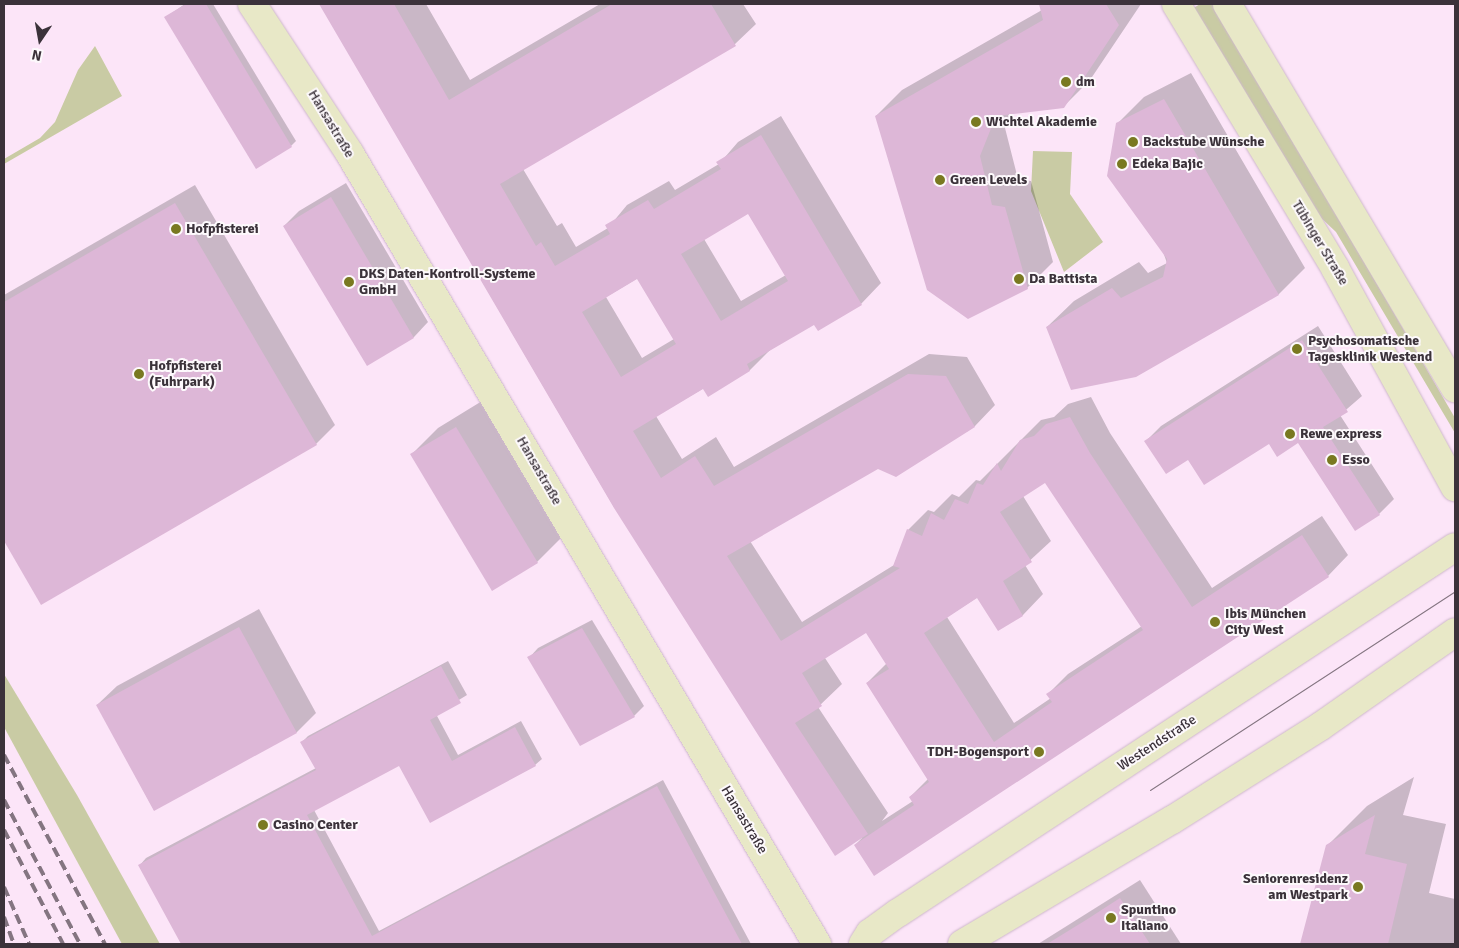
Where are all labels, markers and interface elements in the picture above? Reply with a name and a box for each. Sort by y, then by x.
north arrow [15,15,65,65]
text: N [30,46,43,64]
place label: dm [1076,74,1095,90]
marker: dm [1060,76,1072,88]
street label: Hansastraße [304,87,358,161]
place label: Wichtel Akademie [986,114,1097,130]
marker: Wichtel Akademie [970,116,982,128]
place label: Backstube Wünsche [1143,134,1264,150]
marker: Backstube Wünsche [1127,136,1139,148]
place label: Edeka Bajic [1132,156,1203,172]
marker: Edeka Bajic [1116,158,1128,170]
place label: Green Levels [950,172,1027,188]
marker: Green Levels [934,174,946,186]
street label: Tübinger Straße [1288,198,1352,288]
place label: Hofpfisterei [186,221,259,237]
marker: Hofpfisterei [170,223,182,235]
place label: DKS Daten-Kontroll-Systeme GmbH [359,266,535,298]
place label: Da Battista [1029,271,1097,287]
marker: Da Battista [1013,273,1025,285]
marker: DKS Daten-Kontroll-Systeme GmbH [343,276,355,288]
place label: Psychosomatische Tagesklinik Westend [1308,333,1432,366]
marker: Psychosomatische Tagesklinik Westend [1290,342,1304,356]
place label: Hofpfisterei (Fuhrpark) [149,358,222,391]
marker: Hofpfisterei (Fuhrpark) [133,368,145,380]
place label: Rewe express [1300,426,1382,442]
marker: Rewe express [1284,428,1296,440]
street label: Hansastraße [513,434,565,508]
place label: Esso [1342,452,1370,468]
marker: Esso [1326,454,1338,466]
place label: Ibis München City West [1225,606,1306,638]
marker: Ibis München City West [1209,616,1221,628]
street label: Westendstraße [1115,711,1199,775]
place label: TDH-Bogensport [927,744,1029,760]
marker: TDH-Bogensport [1033,746,1045,758]
street label: Hansastraße [717,783,771,857]
place label: Casino Center [273,817,358,833]
marker: Casino Center [257,819,269,831]
place label: Seniorenresidenz am Westpark [1243,871,1348,904]
marker: Seniorenresidenz am Westpark [1352,881,1364,893]
place label: Spuntino Italiano [1121,902,1176,934]
marker: Spuntino Italiano [1105,912,1117,924]

